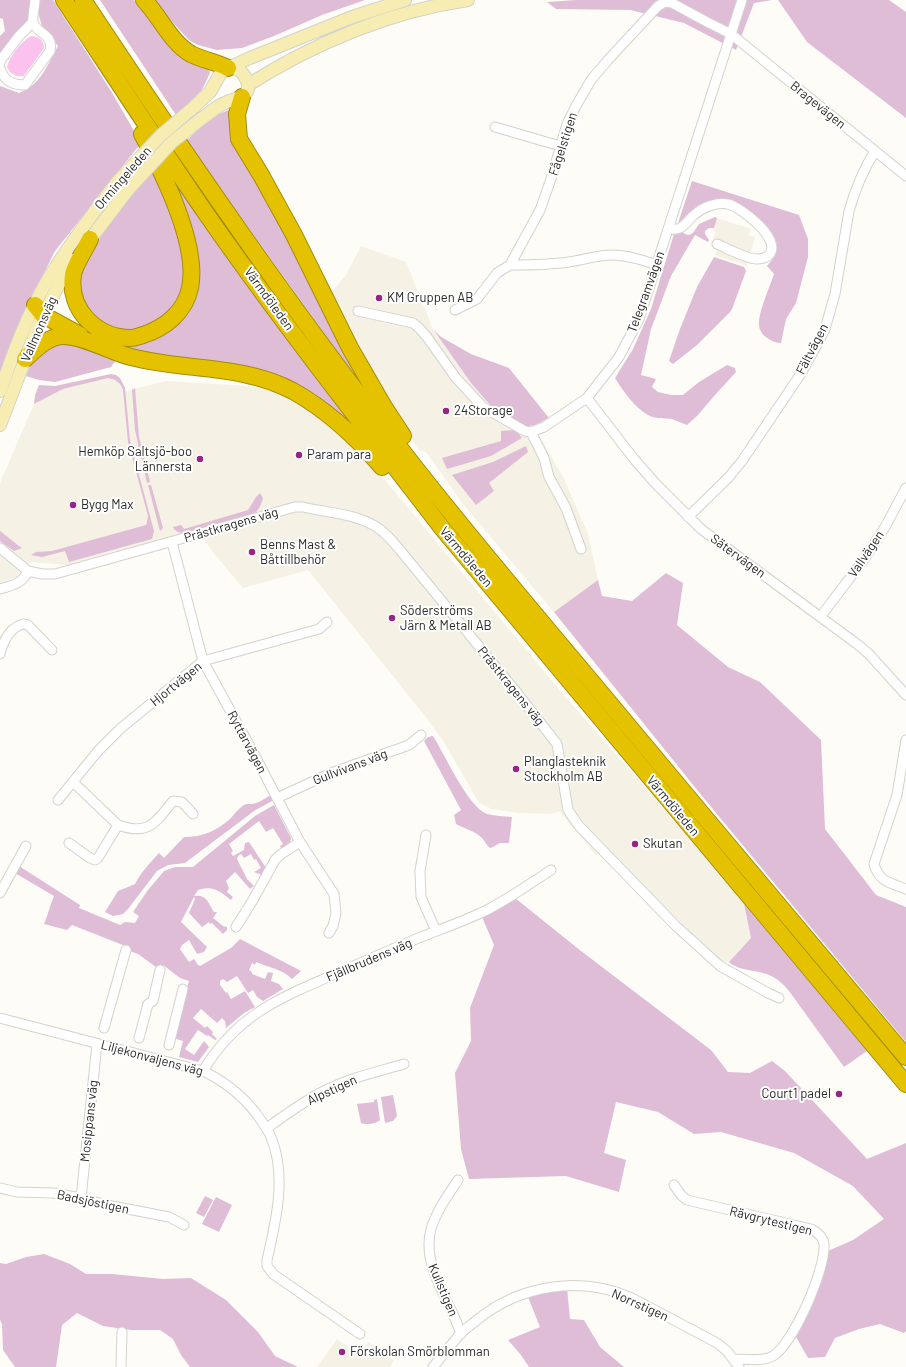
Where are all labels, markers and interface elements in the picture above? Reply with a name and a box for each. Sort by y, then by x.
street label: Bragevägen [787,78,849,132]
street label: Fågelstigen [545,110,581,178]
street label: Ormingeleden [91,143,155,213]
street label: Telegramvägen [624,249,668,335]
street label: Värmdöleden [241,264,297,334]
place label: KM Gruppen AB [387,290,473,306]
marker: KM Gruppen AB [374,293,384,303]
street label: Vallmonsväg [18,294,60,364]
street label: Fältvägen [793,321,831,377]
place label: 24Storage [454,403,513,419]
marker: 24Storage [441,406,451,416]
place label: Hemköp Saltsjö-boo Lännersta [78,444,192,475]
place label: Param para [307,447,371,463]
marker: Param para [294,450,304,460]
marker: Hemköp Saltsjö-boo Lännersta [195,454,205,464]
place label: Bygg Max [81,497,133,513]
marker: Bygg Max [68,500,78,510]
street label: Prästkragens väg [182,504,280,546]
street label: Värmdöleden [436,524,496,590]
street label: Vallvägen [845,528,887,580]
street label: Sätervägen [707,531,769,581]
place label: Benns Mast & Båttillbehör [260,537,336,568]
marker: Benns Mast & Båttillbehör [247,547,257,557]
place label: Söderströms Järn & Metall AB [400,603,492,634]
marker: Söderströms Järn & Metall AB [387,613,397,623]
street label: Prästkragens väg [474,643,548,729]
street label: Hjortvägen [147,658,205,710]
street label: Ryttarvägen [224,708,270,776]
street label: Gullvivans väg [311,746,389,788]
place label: Planglasteknik Stockholm AB [524,754,606,785]
marker: Planglasteknik Stockholm AB [511,764,521,774]
street label: Värmdöleden [643,773,703,839]
place label: Skutan [643,836,682,852]
marker: Skutan [630,839,640,849]
street label: Fjällbrudens väg [324,935,414,985]
street label: Liljekonvaljens väg [99,1037,205,1079]
street label: Alpstigen [305,1072,359,1108]
street label: Mosippans väg [77,1079,101,1163]
place label: Court1 padel [761,1086,831,1102]
marker: Court1 padel [834,1089,844,1099]
street label: Badsjöstigen [55,1187,131,1217]
street label: Rävgrytestigen [728,1203,814,1239]
street label: Kullstigen [425,1261,461,1319]
street label: Norrstigen [609,1286,671,1324]
place label: Förskolan Smörblomman [350,1344,490,1360]
marker: Förskolan Smörblomman [337,1347,347,1357]

